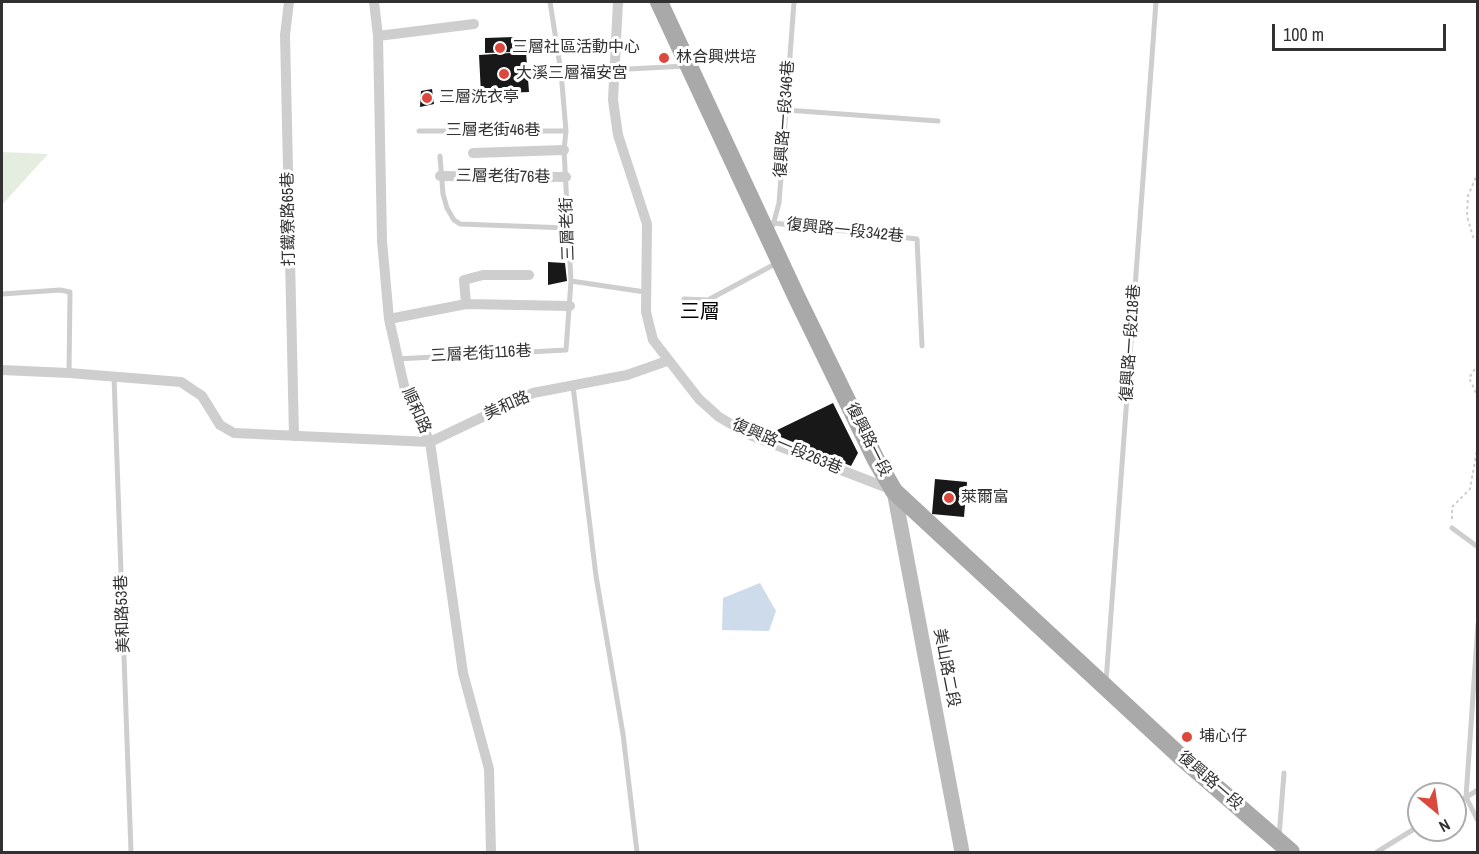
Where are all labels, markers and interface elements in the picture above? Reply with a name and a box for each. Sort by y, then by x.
scale bar [1275,12,1449,50]
text: 100 m [1283,22,1324,47]
place label: 三層社區活動中心 [512,38,640,58]
marker: 三層社區活動中心 [493,41,507,55]
place label: 林合興烘培 [676,48,756,68]
marker: 林合興烘培 [657,51,671,65]
street label: 復興路一段346巷 [771,60,799,178]
place label: 大溪三層福安宮 [516,64,628,84]
marker: 大溪三層福安宮 [497,67,511,81]
place label: 三層洗衣亭 [439,88,519,108]
marker: 三層洗衣亭 [420,91,434,105]
street label: 三層老街46巷 [446,121,540,141]
street label: 三層老街76巷 [456,167,550,187]
street label: 打鐵寮路65巷 [279,172,299,266]
street label: 三層老街 [557,197,579,261]
street label: 復興路一段342巷 [785,215,905,247]
street label: 復興路一段218巷 [1117,284,1145,402]
district label: 三層 [680,301,720,325]
street label: 三層老街116巷 [430,342,532,366]
street label: 順和路 [397,385,435,437]
street label: 美和路 [481,387,533,425]
street label: 復興路一段 [841,400,895,480]
street label: 復興路一段263巷 [729,415,845,479]
place label: 萊爾富 [961,488,1009,508]
marker: 萊爾富 [942,491,956,505]
street label: 美和路53巷 [112,574,134,654]
street label: 美山路二段 [929,627,963,709]
place label: 埔心仔 [1199,727,1247,747]
marker: 埔心仔 [1180,730,1194,744]
street label: 復興路一段 [1174,748,1246,814]
north arrow [1407,782,1467,842]
text: N [1435,814,1454,838]

